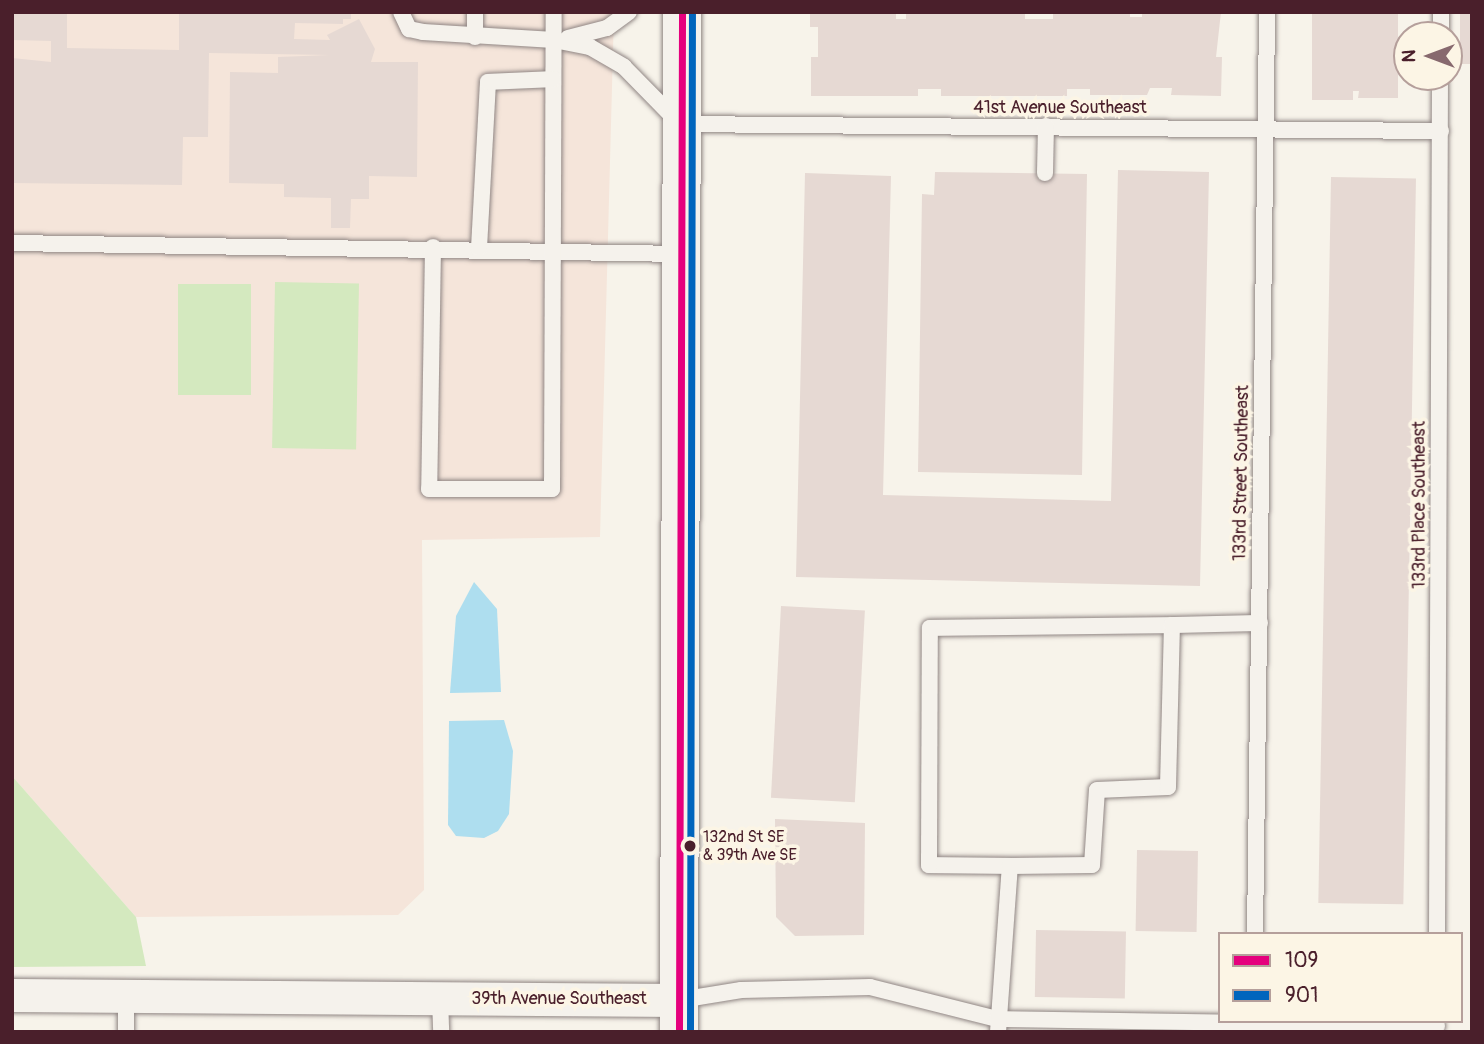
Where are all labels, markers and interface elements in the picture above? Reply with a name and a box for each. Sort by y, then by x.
north arrow [1393,21,1463,91]
text: N [1397,50,1421,62]
street label: 41st Avenue Southeast [973,97,1147,119]
street label: 133rd Street Southeast [1230,385,1254,561]
street label: 133rd Place Southeast [1409,421,1431,589]
place label: 132nd St SE & 39th Ave SE [703,827,797,865]
marker: 132nd St SE & 39th Ave SE [683,839,697,853]
legend [1218,932,1463,1023]
text: 109 [1285,947,1318,974]
text: 901 [1285,982,1318,1009]
street label: 39th Avenue Southeast [471,988,647,1010]

